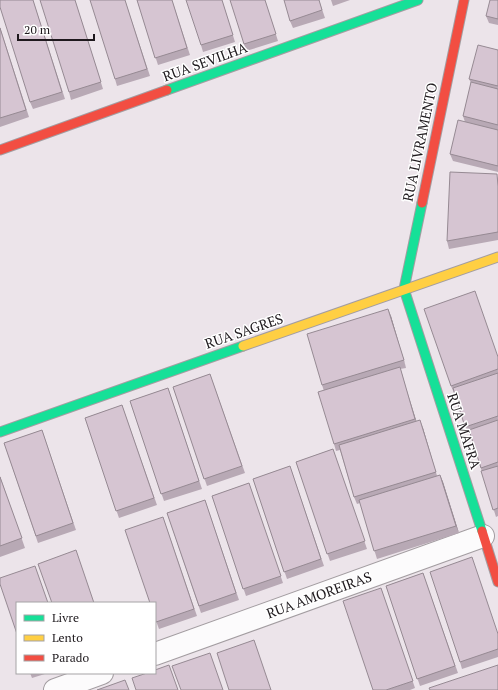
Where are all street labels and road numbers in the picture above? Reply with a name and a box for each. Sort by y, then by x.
street label: RUA SEVILHA [160,37,250,86]
street label: RUA LIVRAMENTO [398,81,441,203]
street label: RUA SAGRES [202,308,285,353]
street label: RUA MAFRA [443,390,486,472]
street label: RUA AMOREIRAS [264,567,374,622]

